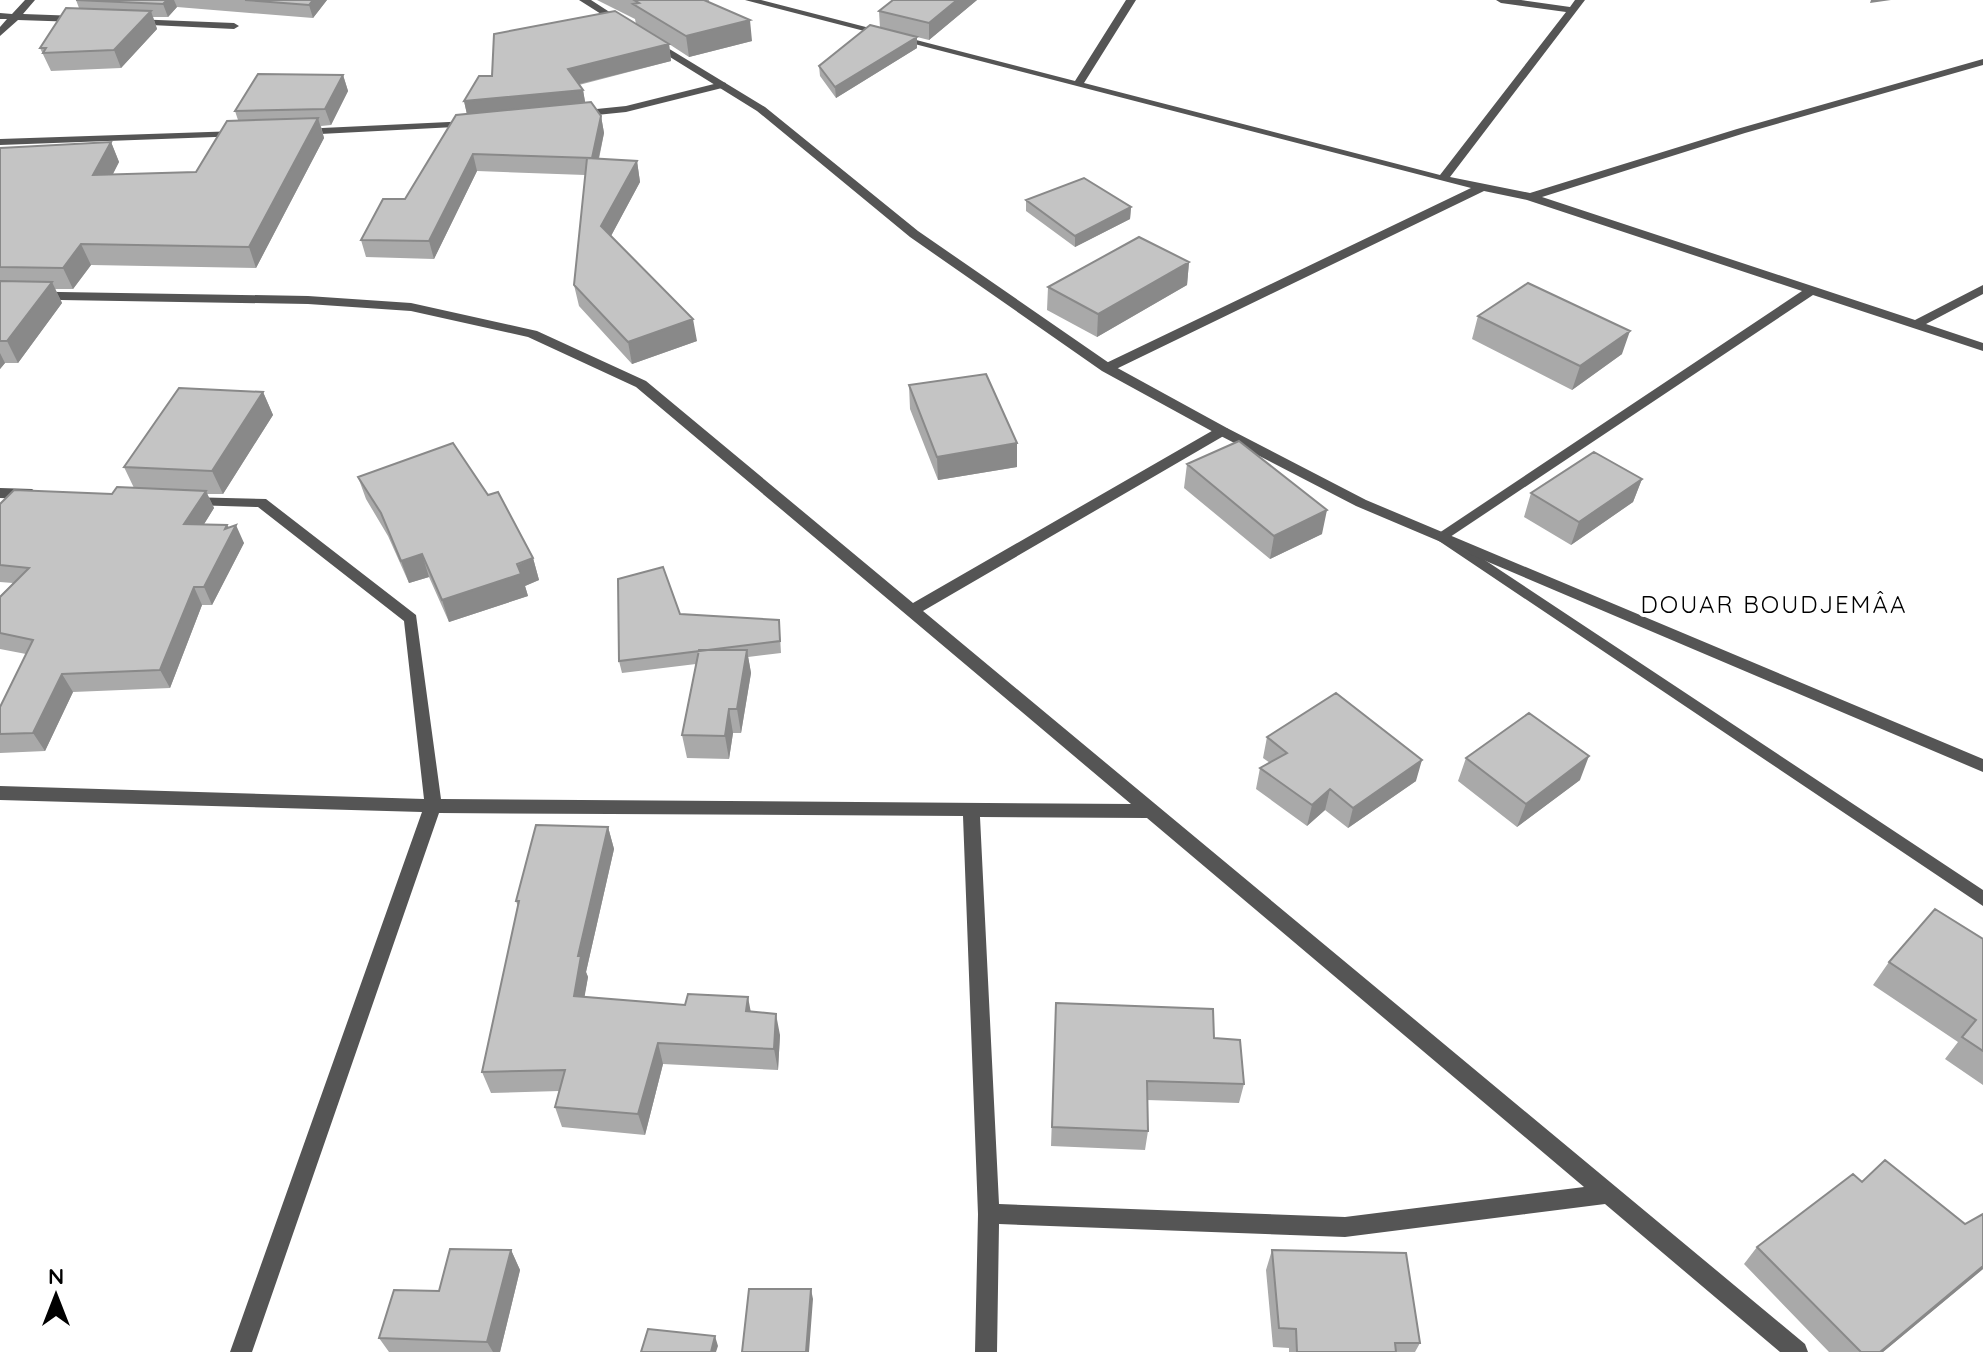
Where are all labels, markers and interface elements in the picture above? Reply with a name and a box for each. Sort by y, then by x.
district label: DOUAR BOUDJEMÂA [1641,589,1907,619]
north arrow [16,1256,96,1336]
text: N [48,1262,64,1290]

